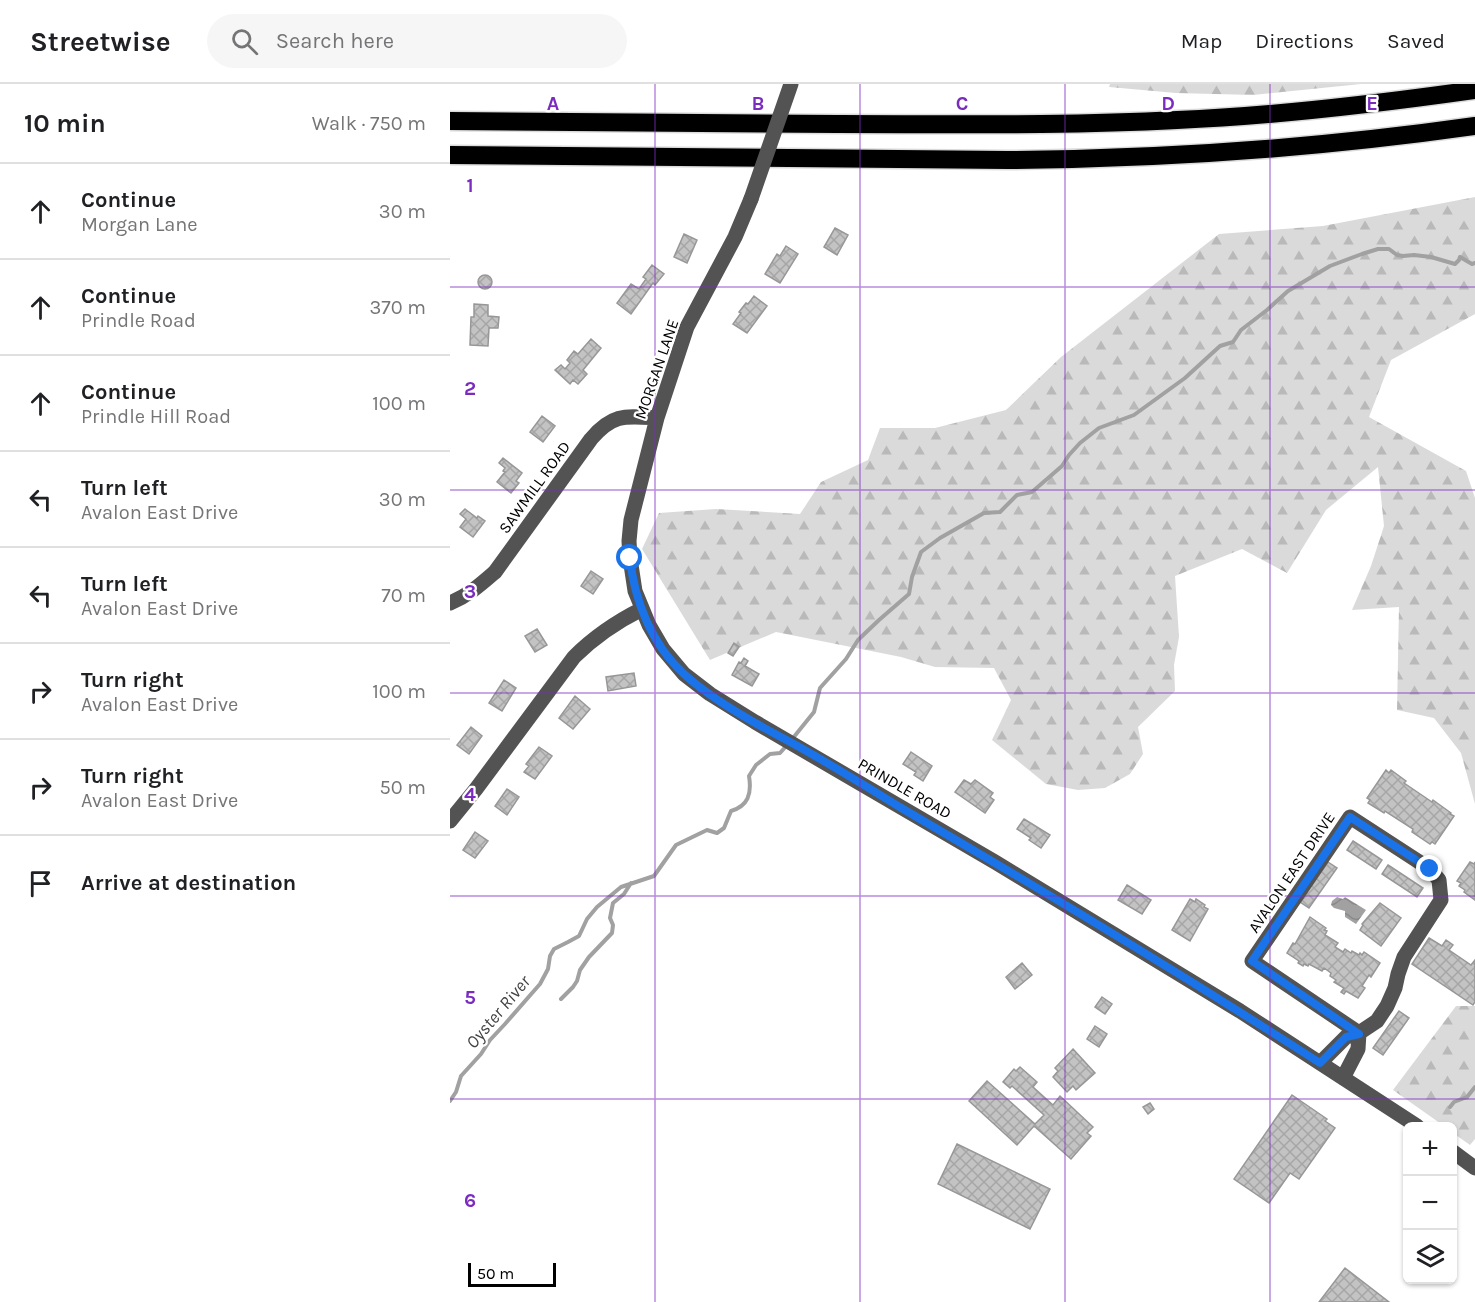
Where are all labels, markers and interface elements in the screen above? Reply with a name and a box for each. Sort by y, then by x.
search box [207,14,627,68]
text: Streetwise [30,25,171,58]
icon: search [228,25,261,58]
text: Search here [276,28,394,54]
text: Map [1181,29,1222,53]
text: Directions [1255,29,1354,53]
text: Saved [1387,29,1445,53]
text: A [547,92,560,115]
text: B [752,92,764,115]
text: C [956,92,968,115]
text: D [1161,92,1175,115]
text: E [1366,92,1378,115]
text: 10 min [24,108,106,139]
text: Walk · 750 m [312,112,426,135]
text: 1 [466,174,474,197]
text: Continue [81,187,176,213]
icon: ahead [24,195,57,228]
text: 30 m [379,200,426,223]
text: Morgan Lane [81,213,198,236]
text: Continue [81,283,176,309]
icon: ahead [24,291,57,324]
text: 370 m [369,296,426,319]
text: Prindle Road [81,309,196,332]
street label: MORGAN LANE [630,317,682,422]
text: 2 [464,377,476,400]
text: Continue [81,379,176,405]
icon: ahead [24,387,57,420]
text: 100 m [372,392,426,415]
text: Prindle Hill Road [81,405,231,428]
street label: SAWMILL ROAD [495,437,574,537]
text: Turn left [81,475,168,501]
icon: left [24,483,57,516]
text: 30 m [379,488,426,511]
text: Avalon East Drive [81,501,238,524]
route start [616,544,642,570]
text: Turn left [81,571,168,597]
icon: left [24,579,57,612]
text: 3 [464,580,476,603]
text: 70 m [381,584,426,607]
text: Avalon East Drive [81,597,238,620]
text: Turn right [81,667,184,693]
icon: right [24,675,57,708]
text: 100 m [372,680,426,703]
text: Avalon East Drive [81,693,238,716]
street label: PRINDLE ROAD [855,754,955,823]
text: Turn right [81,763,184,789]
icon: right [24,771,57,804]
text: 50 m [379,776,426,799]
text: 4 [464,783,476,806]
text: Avalon East Drive [81,789,238,812]
street label: AVALON EAST DRIVE [1244,808,1339,936]
route end [1416,855,1442,881]
icon: arrive [24,867,57,900]
text: Arrive at destination [81,870,296,896]
water label: Oyster River [461,970,535,1053]
text: 5 [464,986,476,1009]
map controls [1403,1122,1457,1284]
button: + [1403,1122,1457,1176]
button: − [1403,1176,1457,1230]
text: 6 [464,1189,476,1212]
button: layers [1403,1230,1457,1284]
scale bar [468,1260,556,1288]
text: 50 m [477,1264,514,1283]

